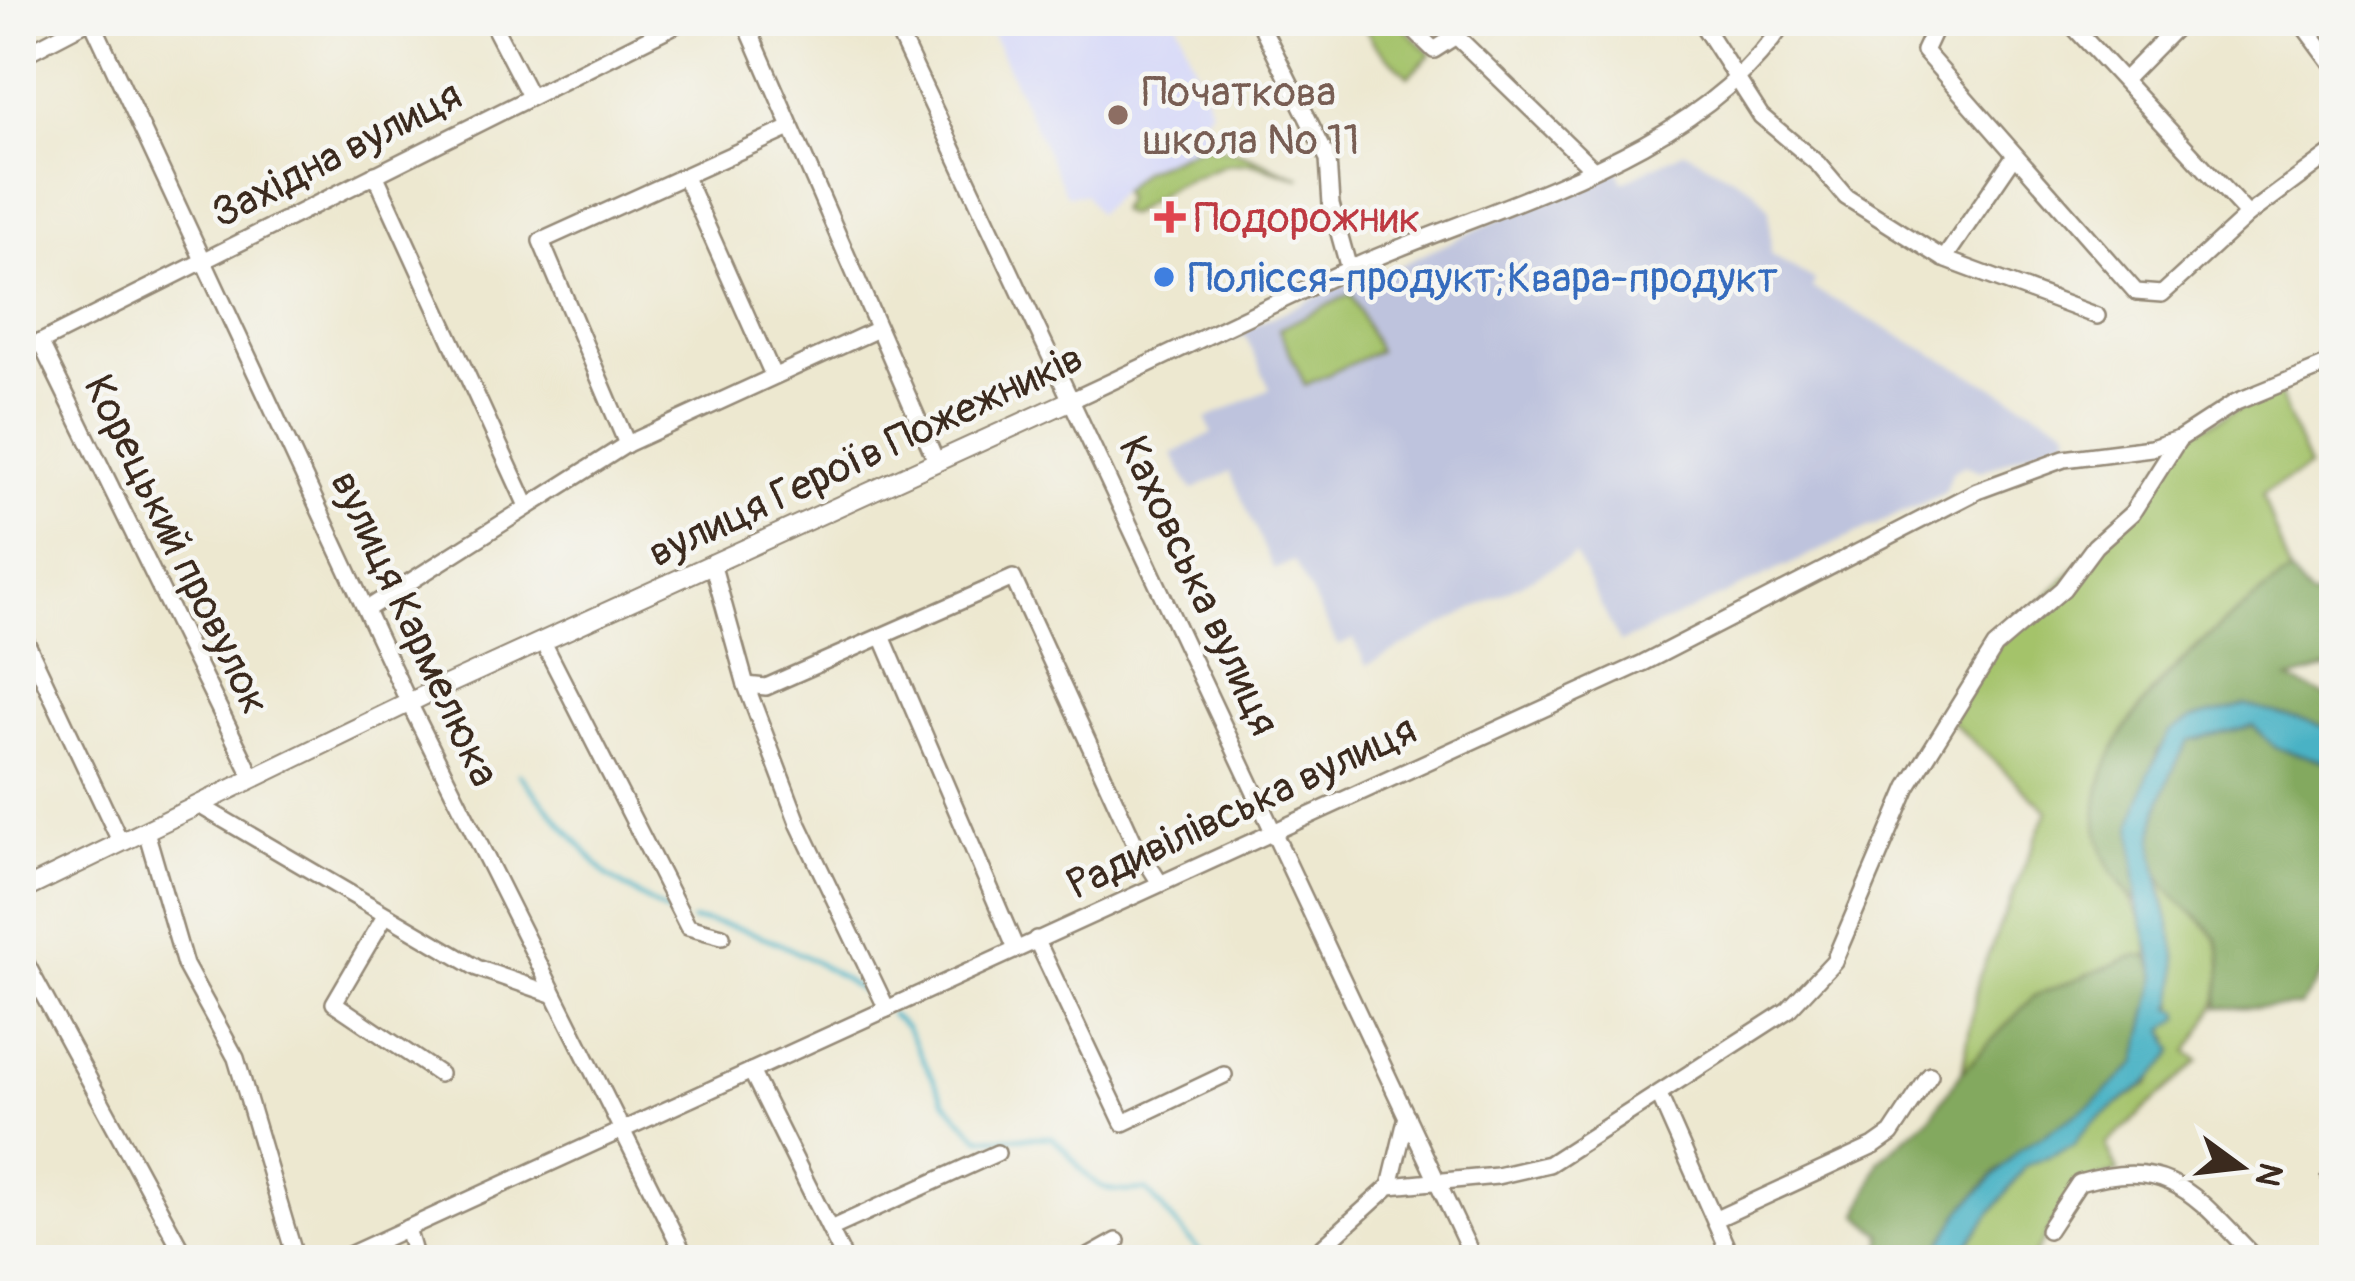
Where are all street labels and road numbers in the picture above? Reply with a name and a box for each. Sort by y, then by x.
street label: Західна вулиця [203,70,471,240]
street label: вулиця Героїв Пожежників [640,332,1091,579]
street label: Корецький провулок [71,367,281,723]
street label: Каховська вулиця [1106,428,1290,744]
street label: вулиця Кармелюка [318,463,510,795]
street label: Радивілівська вулиця [1059,704,1425,911]

